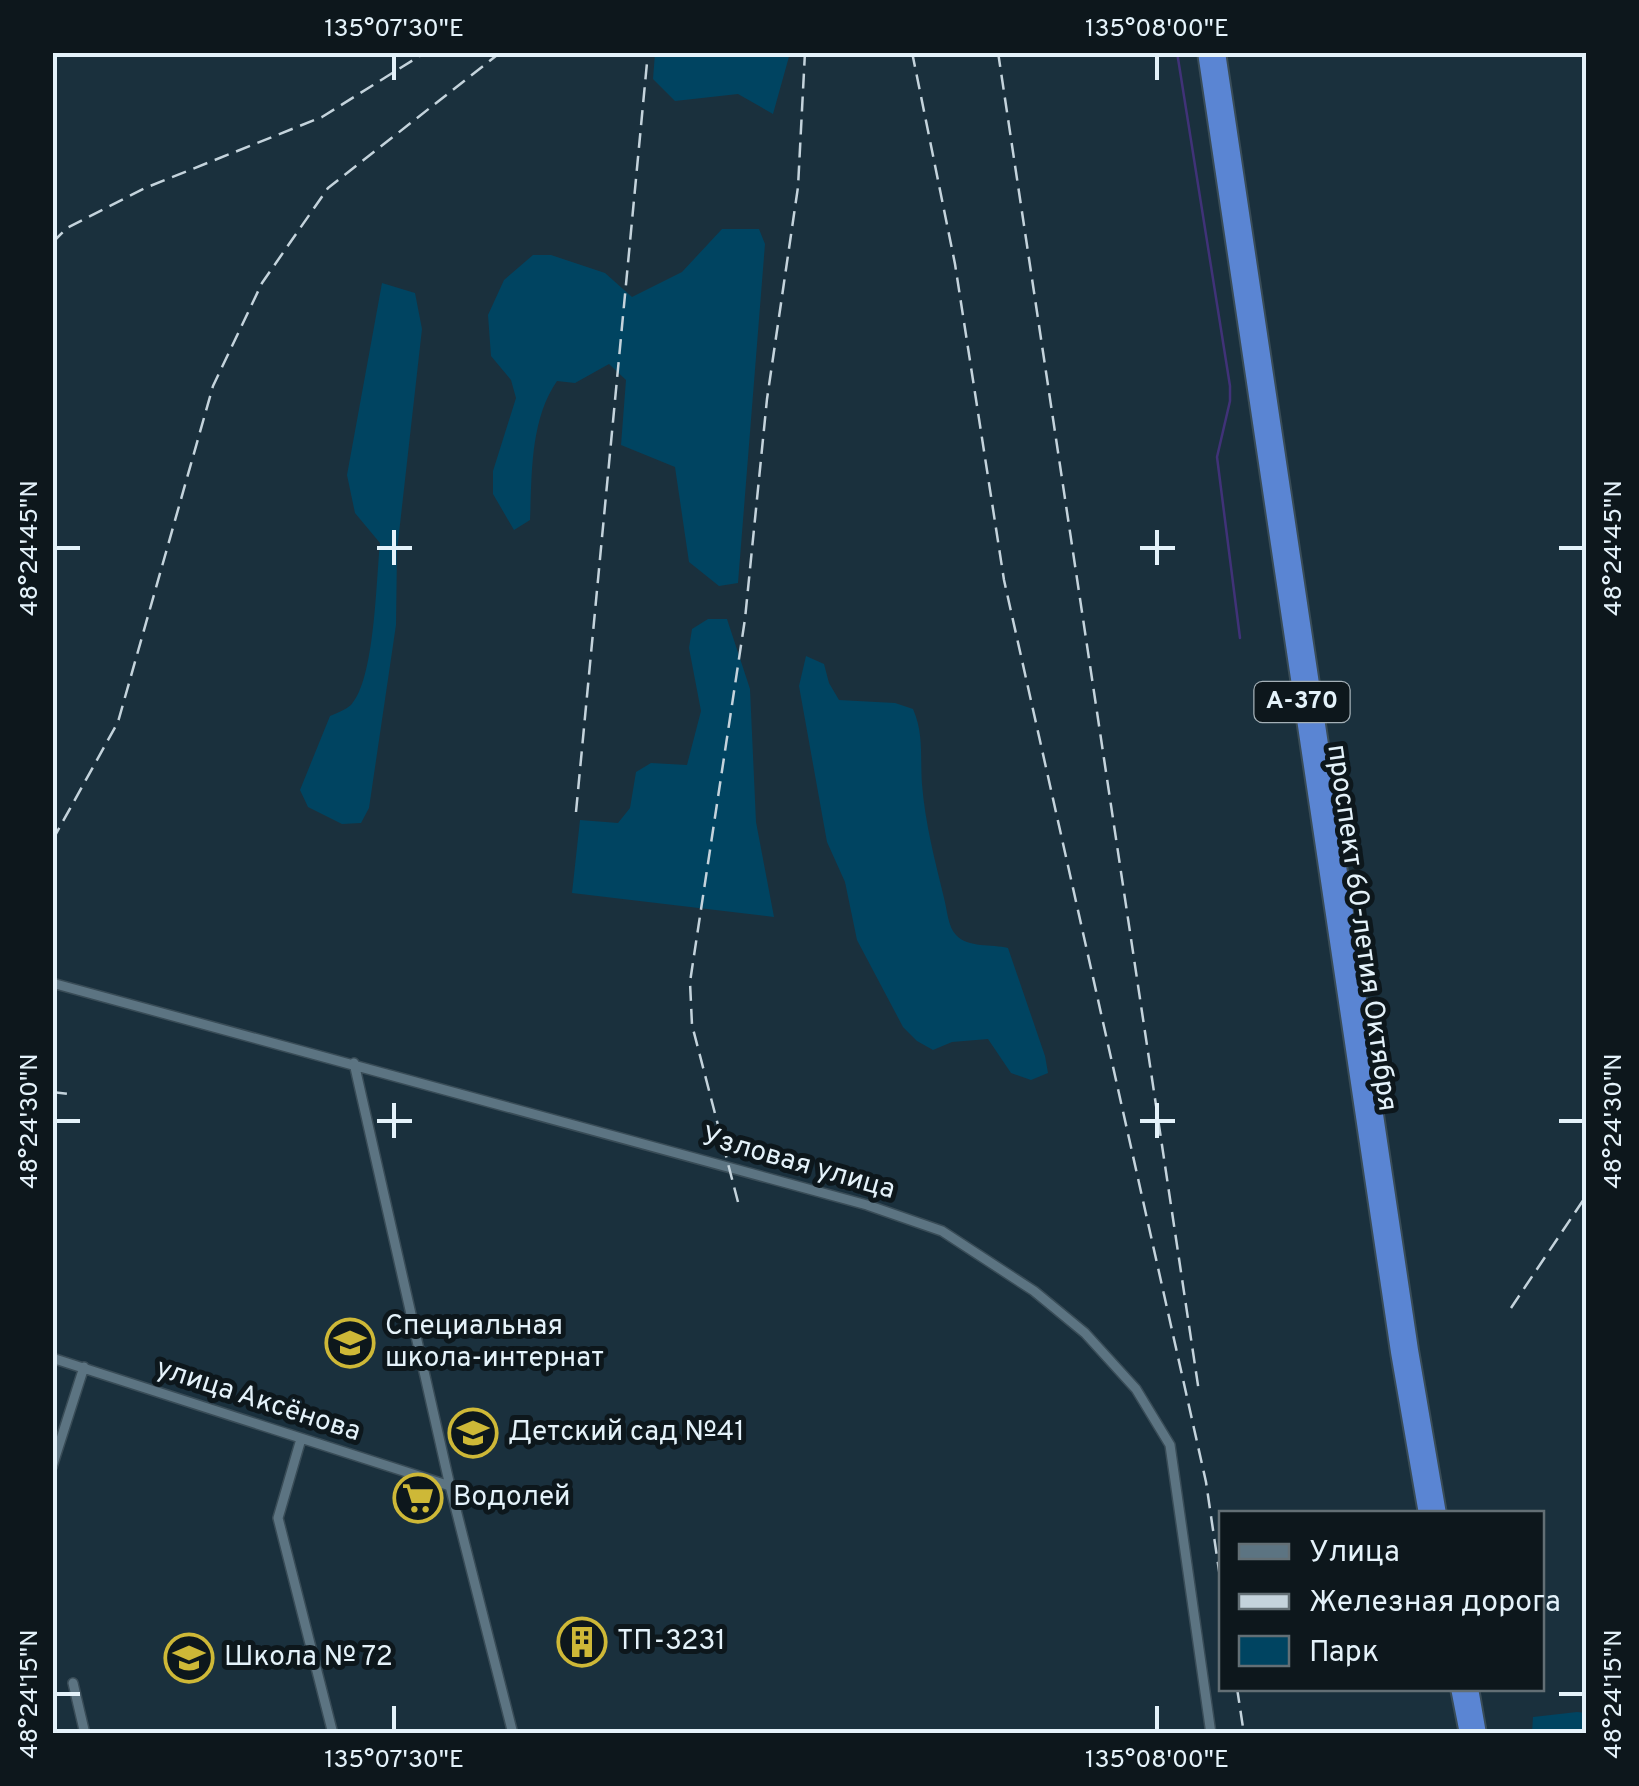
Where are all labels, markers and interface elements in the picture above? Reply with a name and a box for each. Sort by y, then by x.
text: 135°07'30"E [324,14,464,46]
text: 135°08'00"E [1085,14,1229,46]
text: 48°24'45"N [15,480,47,616]
text: 48°24'45"N [1599,480,1631,616]
road number: А-370 [1254,682,1350,722]
street label: проспект 60-летия Октября [1317,742,1405,1114]
text: 48°24'30"N [15,1053,47,1189]
text: 48°24'30"N [1599,1053,1631,1189]
street label: Узловая улица [697,1119,899,1209]
place label: Специальная школа-интернат [385,1309,604,1377]
school or university icon: Специальная школа-интернат [324,1317,376,1369]
street label: улица Аксёнова [151,1351,365,1451]
school or university icon: Детский сад №41 [447,1407,499,1459]
place label: Детский сад №41 [508,1415,745,1451]
supermarket icon: Водолей [392,1472,444,1524]
place label: Водолей [453,1480,571,1516]
legend [1219,1511,1544,1691]
text: Улица [1309,1535,1400,1572]
text: Железная дорога [1309,1585,1561,1622]
building icon: ТП-3231 [556,1616,608,1668]
place label: ТП-3231 [617,1624,726,1660]
text: 48°24'15"N [15,1629,47,1759]
text: 48°24'15"N [1599,1629,1631,1759]
school or university icon: Школа № 72 [163,1632,215,1684]
text: Парк [1309,1635,1379,1672]
place label: Школа № 72 [224,1640,393,1676]
text: 135°07'30"E [324,1745,464,1777]
text: 135°08'00"E [1085,1745,1229,1777]

